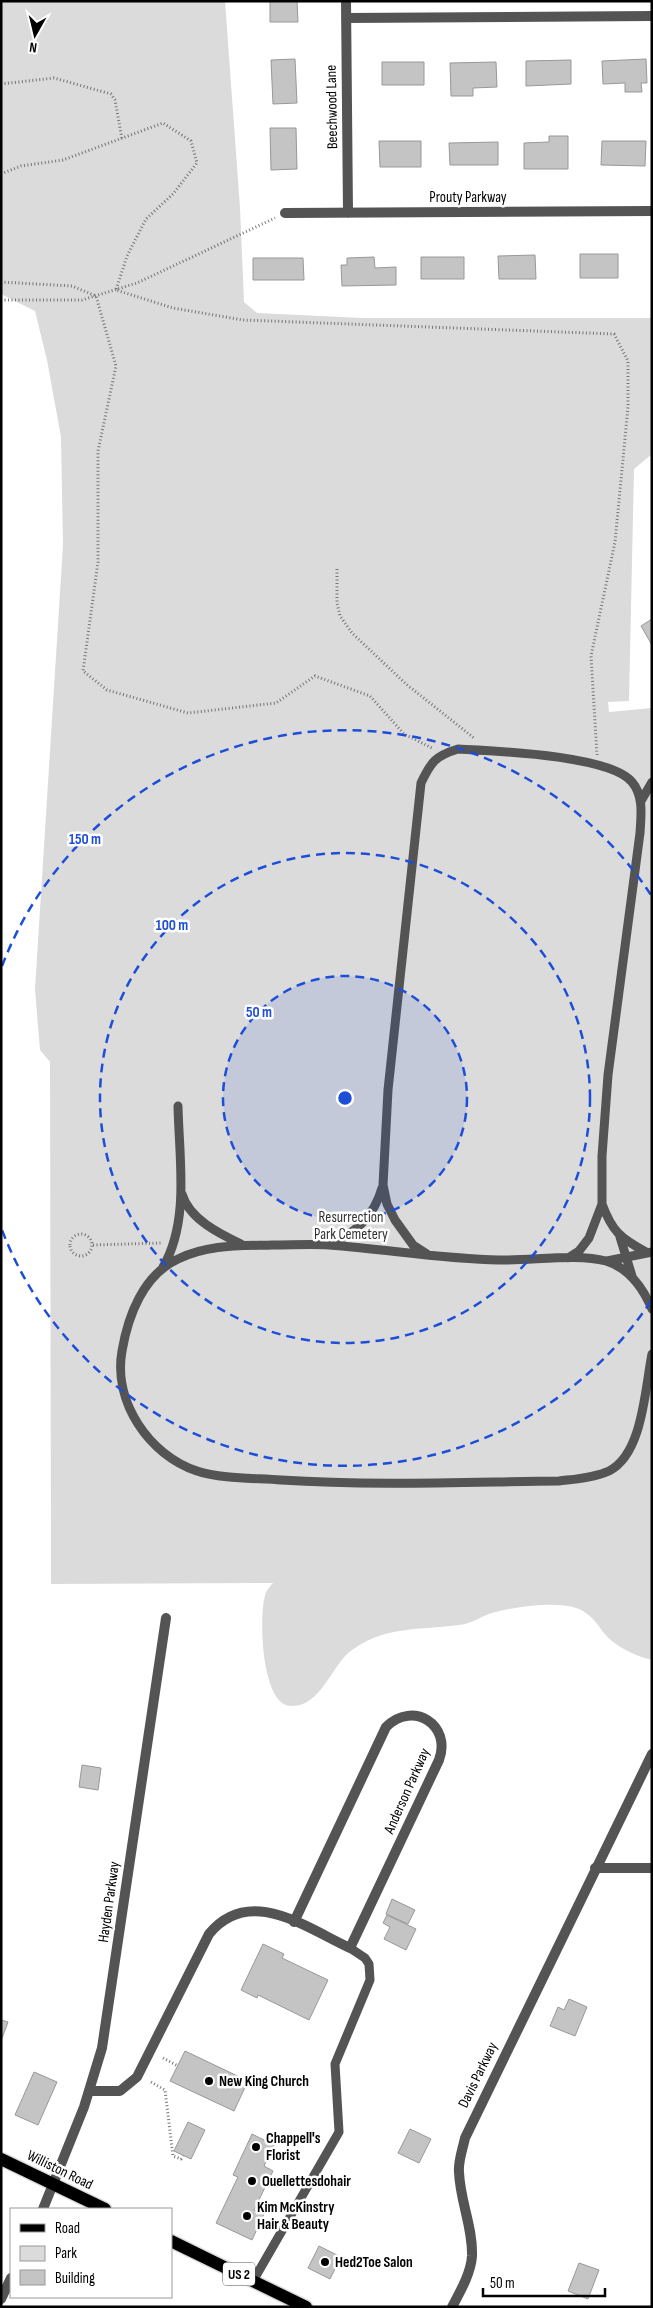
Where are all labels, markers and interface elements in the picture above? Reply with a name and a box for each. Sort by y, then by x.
north arrow [10,10,60,60]
text: N [28,38,38,56]
street label: Beechwood Lane [322,65,342,149]
street label: Prouty Parkway [429,188,507,207]
text: 150 m [69,830,101,849]
text: 100 m [156,916,188,935]
text: 50 m [246,1003,272,1022]
centre of rings [336,1089,354,1107]
park label: Resurrection Park Cemetery [314,1208,388,1244]
street label: Anderson Parkway [379,1745,434,1838]
street label: Hayden Parkway [94,1860,124,1944]
street label: Davis Parkway [454,2039,502,2111]
place label: New King Church [219,2072,309,2091]
marker: New King Church [203,2075,215,2087]
place label: Chappell's Florist [266,2129,321,2165]
marker: Chappell's Florist [250,2141,262,2153]
street label: Williston Road [24,2146,96,2194]
place label: Ouellettesdohair [262,2172,351,2191]
marker: Ouellettesdohair [246,2175,258,2187]
place label: Kim McKinstry Hair & Beauty [257,2198,335,2234]
legend [10,2208,172,2298]
marker: Kim McKinstry Hair & Beauty [241,2210,253,2222]
text: Road [55,2219,80,2238]
text: Park [55,2244,77,2263]
place label: Hed2Toe Salon [335,2253,413,2272]
marker: Hed2Toe Salon [319,2256,331,2268]
road number: US 2 [223,2262,255,2286]
scale bar [483,2266,606,2298]
text: Building [55,2269,95,2288]
text: 50 m [490,2274,515,2293]

